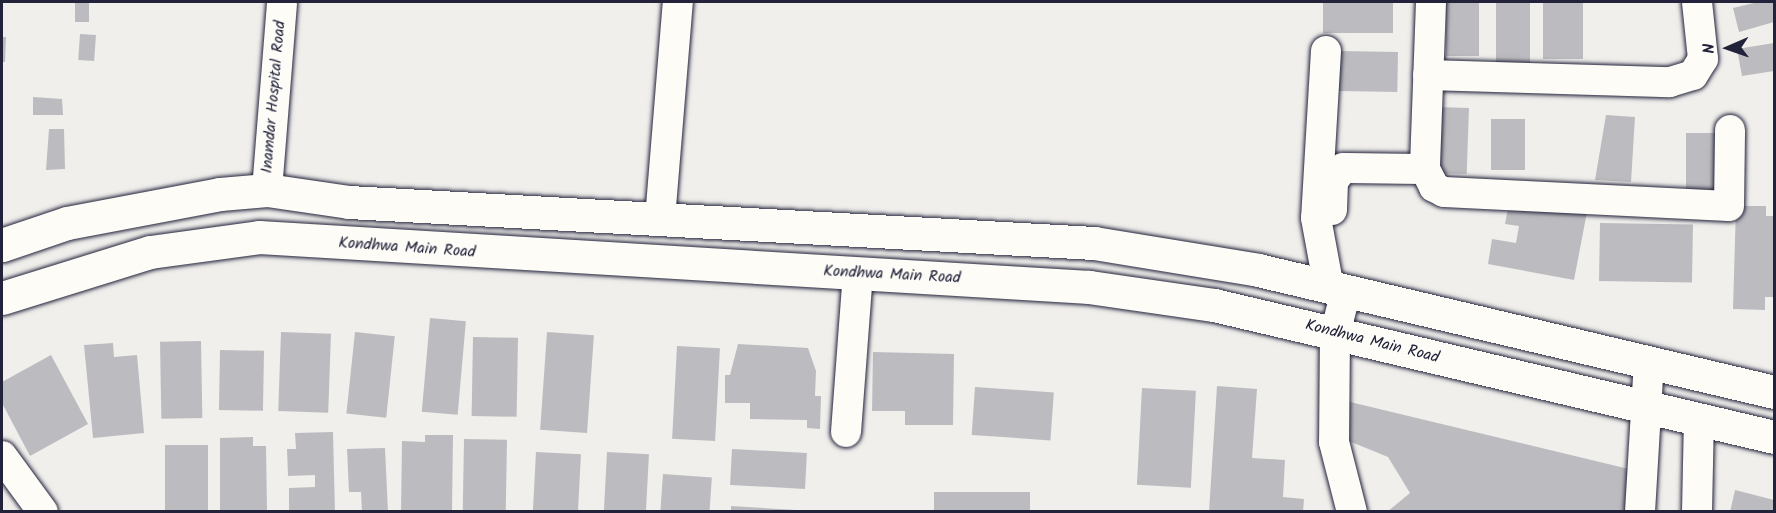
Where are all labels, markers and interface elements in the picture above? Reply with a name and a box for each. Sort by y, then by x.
north arrow [1698,18,1758,78]
street label: Inamdar Hospital Road [258,20,290,174]
text: N [1697,43,1722,54]
street label: Kondhwa Main Road [338,234,476,262]
street label: Kondhwa Main Road [823,262,961,288]
street label: Kondhwa Main Road [1303,316,1441,368]

